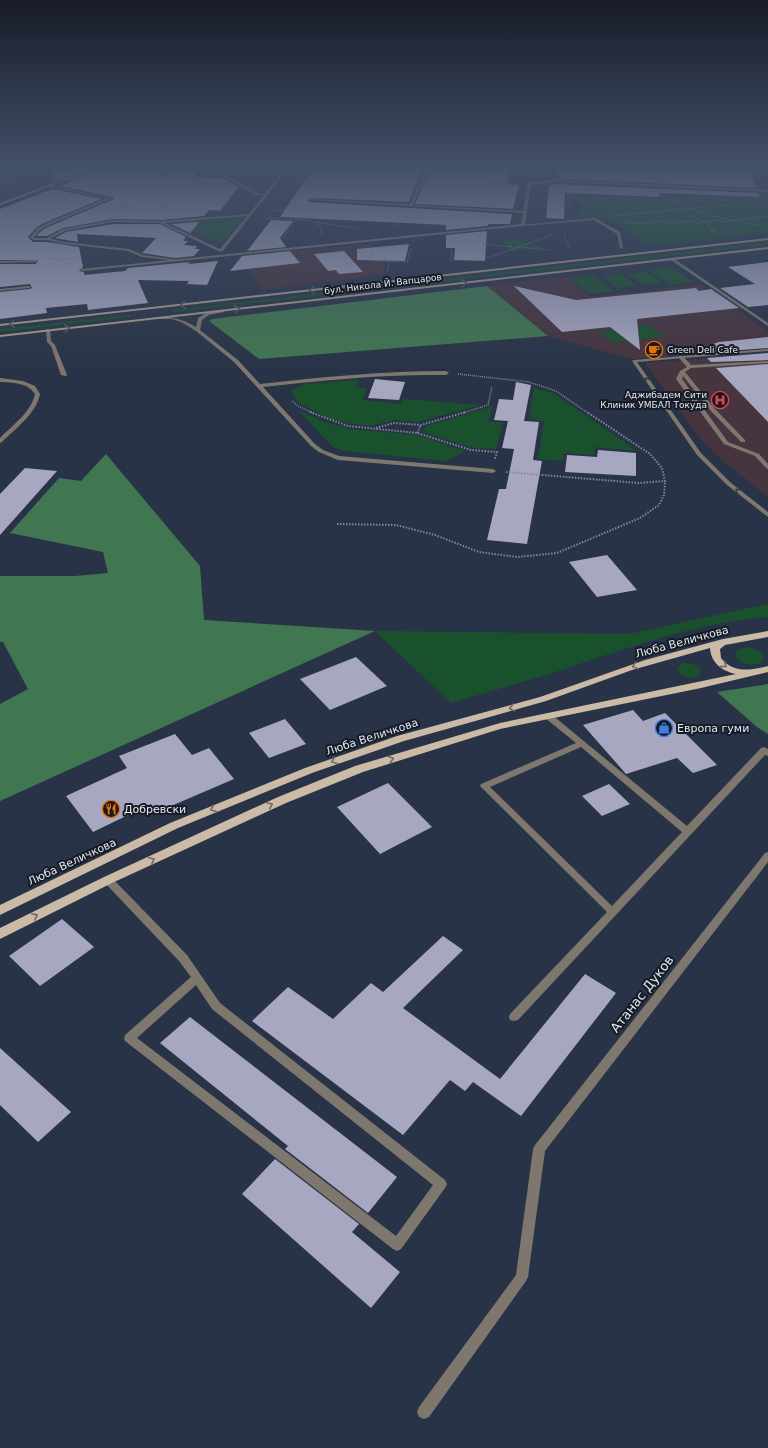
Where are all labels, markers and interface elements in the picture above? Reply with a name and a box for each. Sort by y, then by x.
street label: бул. Никола Й. Вапцаров [324,271,442,296]
one-way arrow [461,279,467,288]
one-way arrow [309,285,315,294]
one-way arrow [180,300,186,309]
one-way arrow [234,305,241,314]
one-way arrow [9,319,15,328]
one-way arrow [64,324,70,333]
cafe icon: Green Deli Cafe [644,340,664,360]
place label: Green Deli Cafe [667,345,738,355]
one-way arrow [644,377,652,384]
place label: Аджибадем Сити Клиник УМБАЛ Токуда [600,390,707,410]
hospital icon: Аджибадем Сити Клиник УМБАЛ Токуда [710,390,730,410]
one-way arrow [735,488,742,495]
street label: Люба Величкова [634,623,730,661]
one-way arrow [719,660,726,667]
one-way arrow [632,661,639,670]
one-way arrow [509,703,515,711]
street label: Люба Величкова [324,716,420,758]
shop icon: Европа гуми [654,718,674,738]
place label: Европа гуми [677,722,749,735]
one-way arrow [388,755,395,764]
one-way arrow [330,757,337,765]
restaurant icon: Добревски [101,799,121,819]
one-way arrow [266,802,273,810]
place label: Добревски [124,803,186,816]
one-way arrow [210,804,218,812]
street label: Люба Величкова [26,836,118,888]
one-way arrow [148,857,155,865]
one-way arrow [31,913,38,921]
street label: Атанас Дуков [607,953,677,1035]

